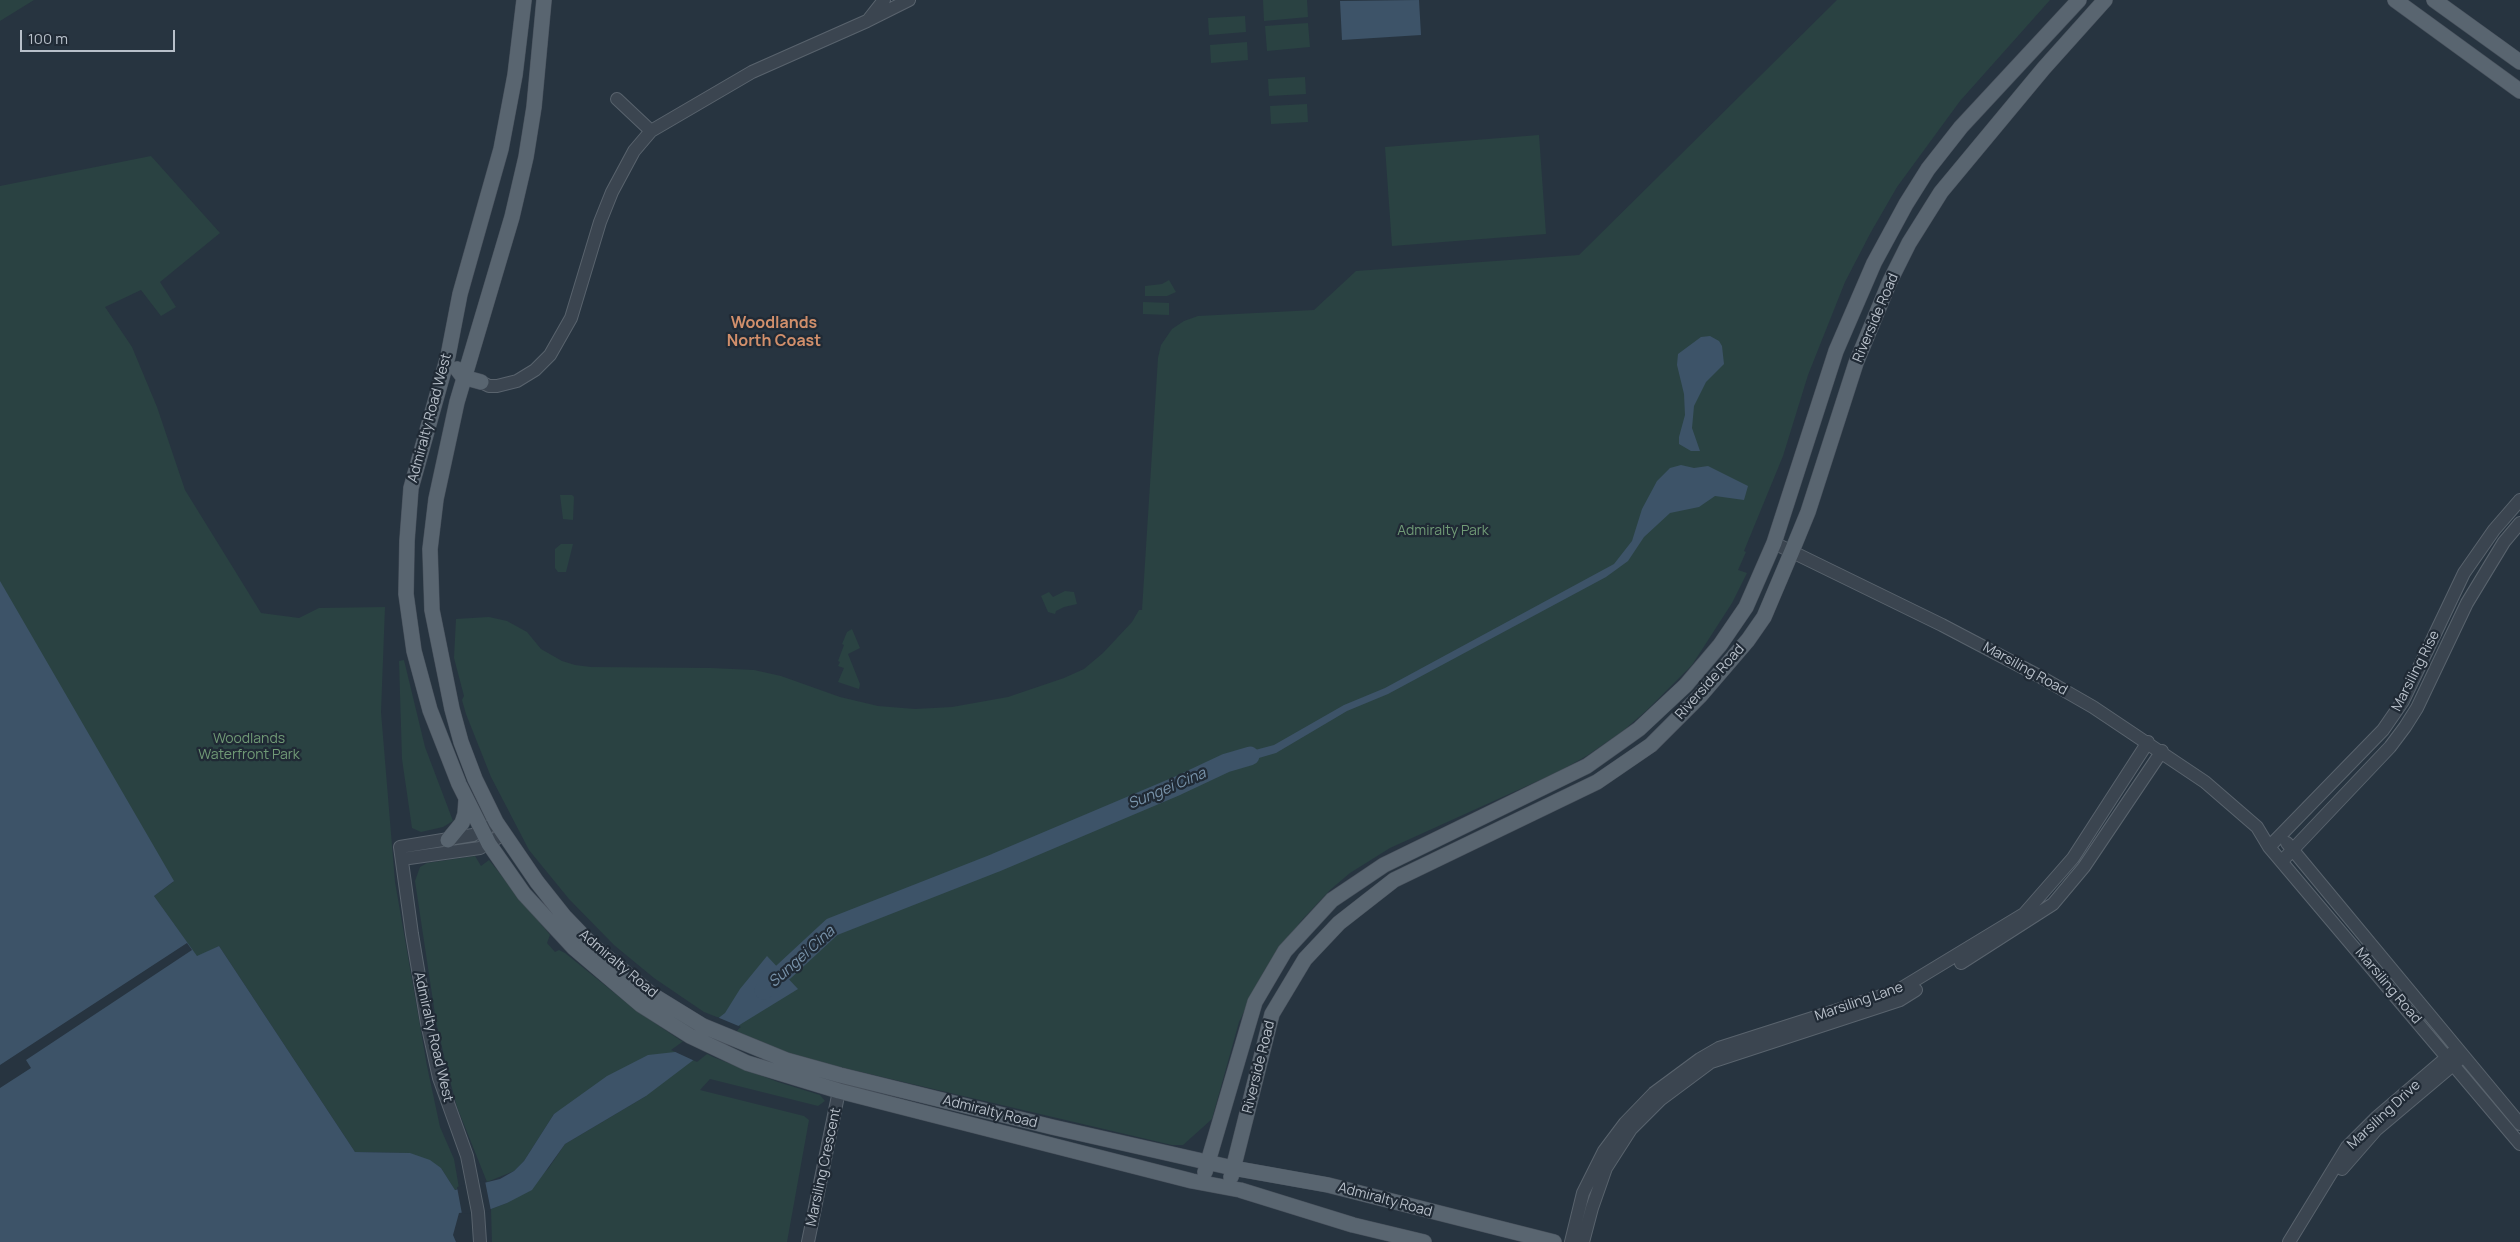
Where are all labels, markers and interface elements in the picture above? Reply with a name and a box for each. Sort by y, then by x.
scale bar [22,20,178,52]
text: 100 m [28,28,68,49]
street label: Riverside Road [1850,271,1902,365]
district label: Woodlands North Coast [727,314,821,352]
street label: Admiralty Road West [405,352,455,484]
park label: Admiralty Park [1397,523,1489,539]
street label: Marsiling Rise [2388,628,2444,714]
street label: Marsiling Road [1980,639,2070,699]
street label: Riverside Road [1672,641,1748,723]
park label: Woodlands Waterfront Park [198,731,300,764]
water label: Sungei Cina [1125,765,1209,813]
water label: Sungei Cina [765,923,839,991]
street label: Admiralty Road [575,926,661,1002]
street label: Marsiling Road [2351,945,2425,1027]
street label: Admiralty Road West [410,970,456,1104]
street label: Marsiling Lane [1813,979,1905,1025]
street label: Riverside Road [1239,1019,1279,1115]
street label: Marsiling Drive [2344,1077,2424,1153]
street label: Admiralty Road [941,1092,1039,1132]
street label: Marsiling Crescent [803,1106,845,1228]
street label: Admiralty Road [1336,1179,1434,1221]

